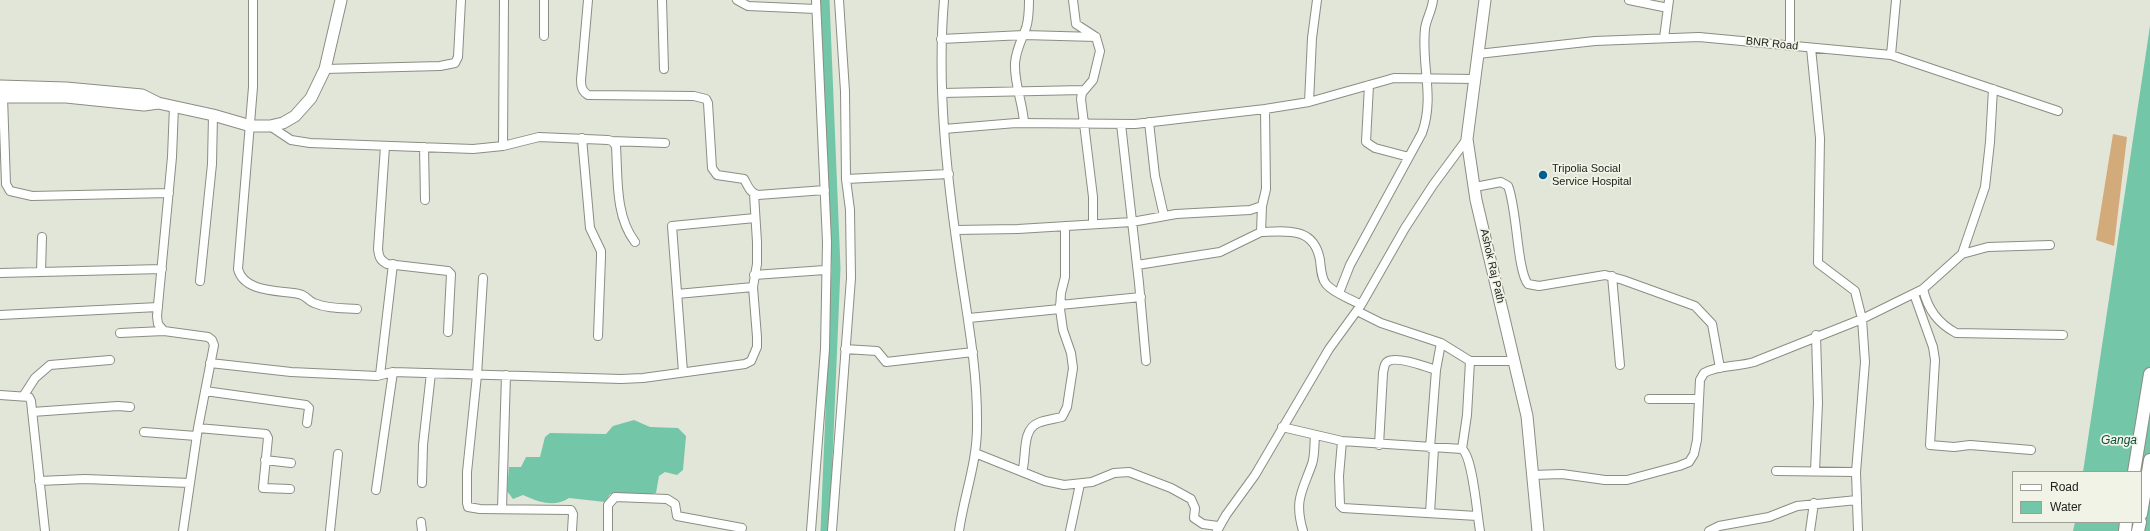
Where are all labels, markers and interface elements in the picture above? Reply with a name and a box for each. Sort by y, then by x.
street label: BNR Road [1745,35,1799,53]
place label: Tripolia Social Service Hospital [1552,162,1631,188]
marker: Tripolia Social Service Hospital [1537,169,1549,181]
street label: Ashok Raj Path [1477,228,1507,304]
water label: Ganga [2101,434,2137,448]
legend [2012,471,2142,523]
text: Road [2050,480,2079,494]
text: Water [2050,500,2082,514]

